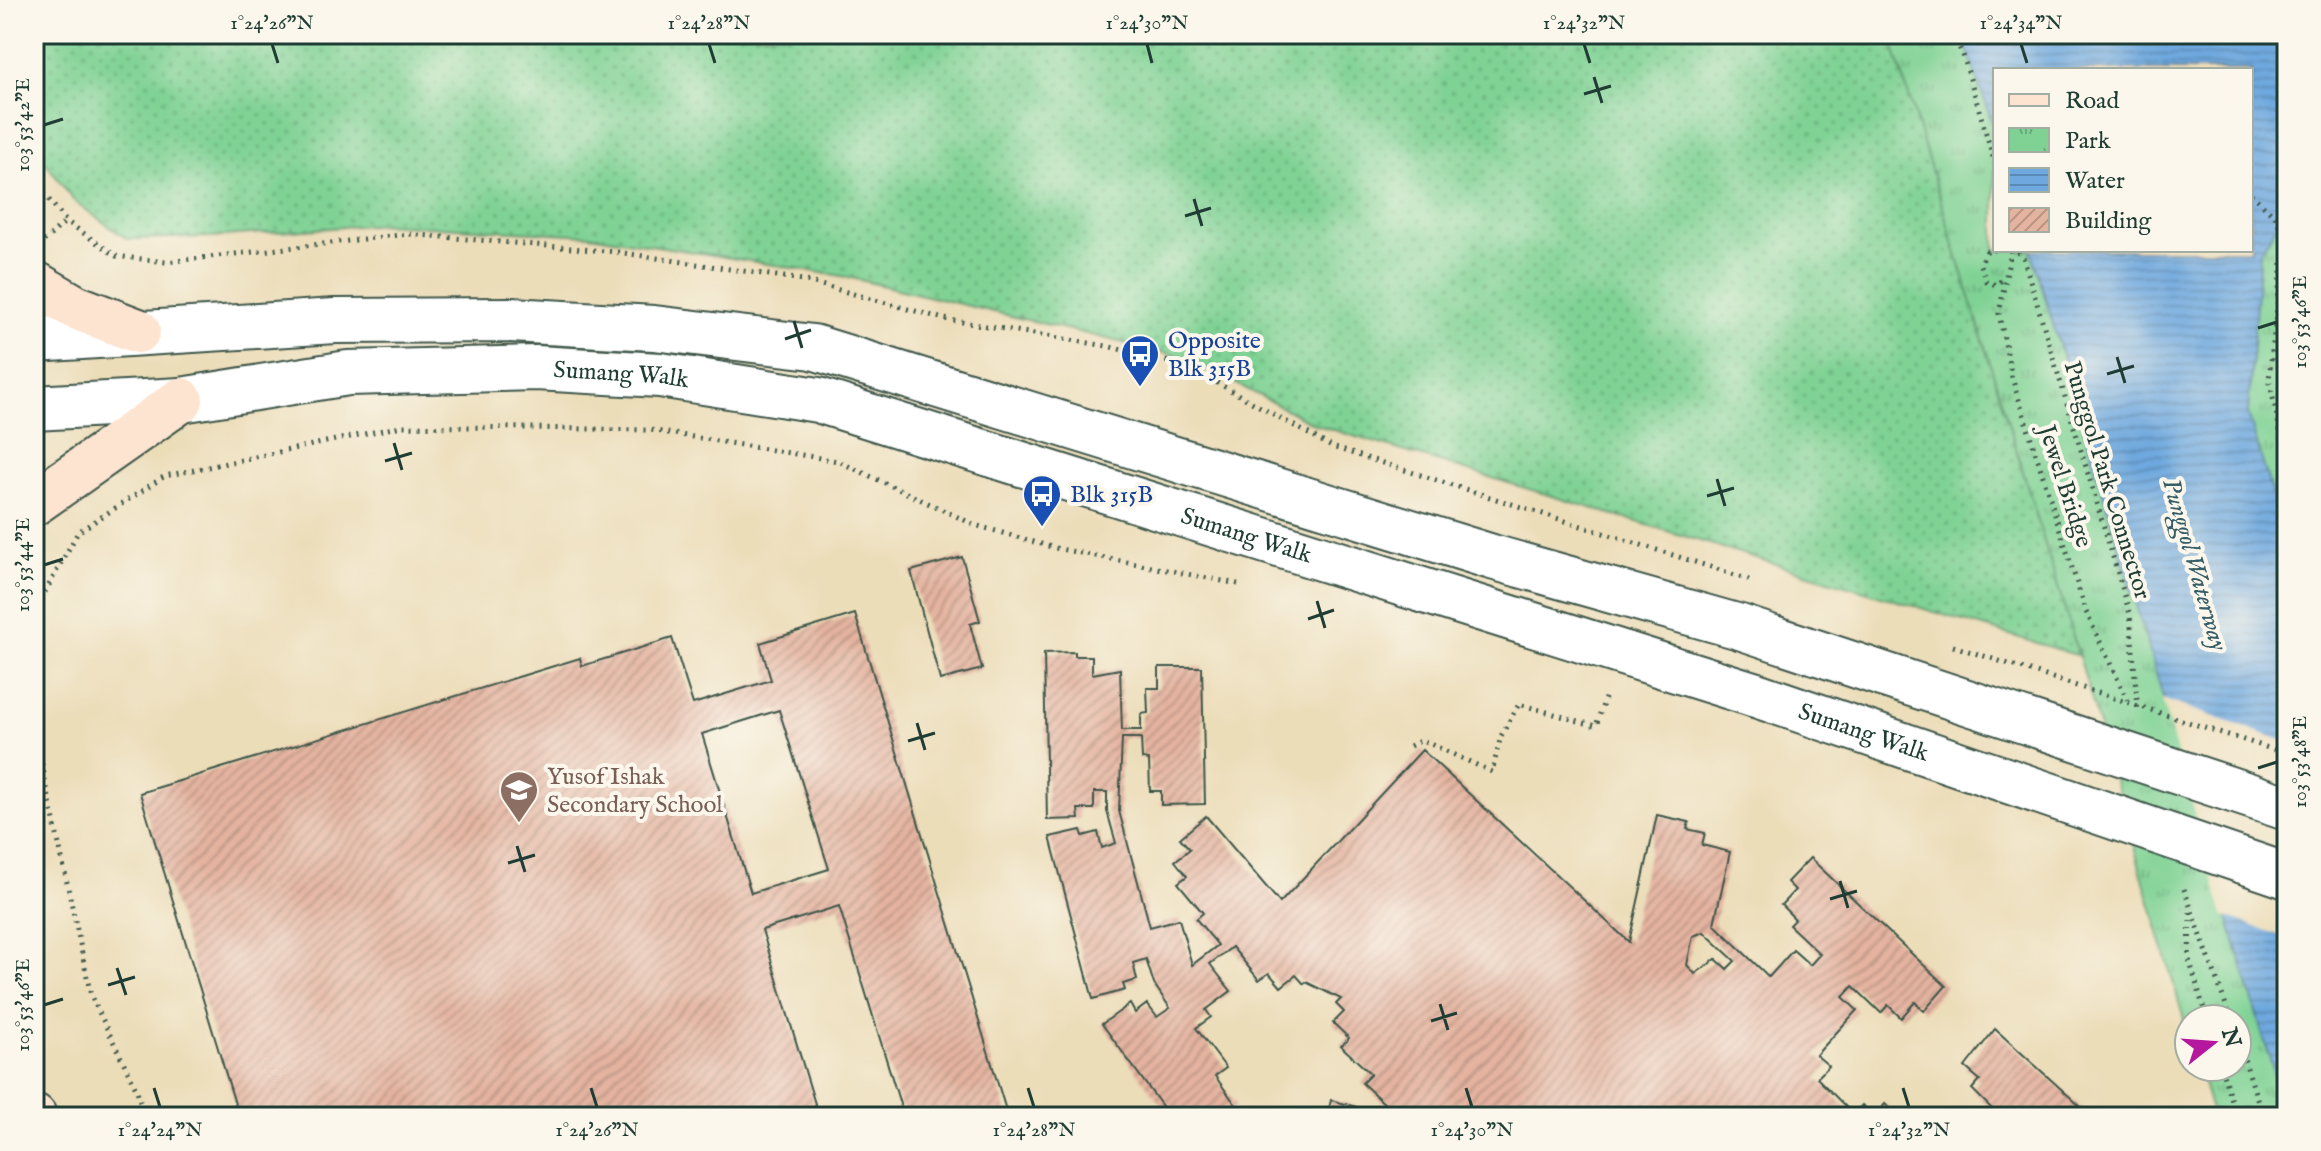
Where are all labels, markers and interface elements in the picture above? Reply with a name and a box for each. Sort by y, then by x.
text: 1°24'26"N [230,11,314,36]
text: 1°24'28"N [668,11,750,36]
text: 1°24'30"N [1105,11,1189,36]
text: 1°24'32"N [1543,11,1625,36]
text: 1°24'34"N [1979,11,2063,36]
legend [1993,68,2253,252]
text: 103°53'42"E [11,78,36,172]
text: Road [2065,86,2119,117]
text: Park [2065,126,2111,157]
text: Water [2065,166,2125,197]
text: Building [2065,206,2152,237]
text: 103°53'46"E [2288,275,2313,369]
place label: Opposite Blk 315B [1168,326,1261,385]
bus stop icon: Opposite Blk 315B [1119,333,1161,388]
street label: Sumang Walk [553,355,691,396]
street label: Punggol Park Connector [2056,358,2158,603]
street label: Jewel Bridge [2029,419,2099,551]
bus stop icon: Blk 315B [1021,473,1063,528]
water label: Punggol Waterway [2153,474,2235,655]
place label: Blk 315B [1070,480,1153,511]
street label: Sumang Walk [1177,501,1316,571]
text: 103°53'44"E [11,518,36,612]
street label: Sumang Walk [1794,697,1933,770]
text: 103°53'48"E [2288,716,2313,808]
place label: Yusof Ishak Secondary School [547,762,723,821]
school or university icon: Yusof Ishak Secondary School [498,769,540,824]
text: 103°53'46"E [11,958,36,1052]
north arrow [2173,1003,2253,1083]
text: N [2214,1024,2246,1051]
text: 1°24'24"N [118,1118,202,1143]
text: 1°24'26"N [555,1118,639,1143]
text: 1°24'28"N [993,1118,1075,1143]
text: 1°24'30"N [1430,1118,1514,1143]
text: 1°24'32"N [1868,1118,1950,1143]

